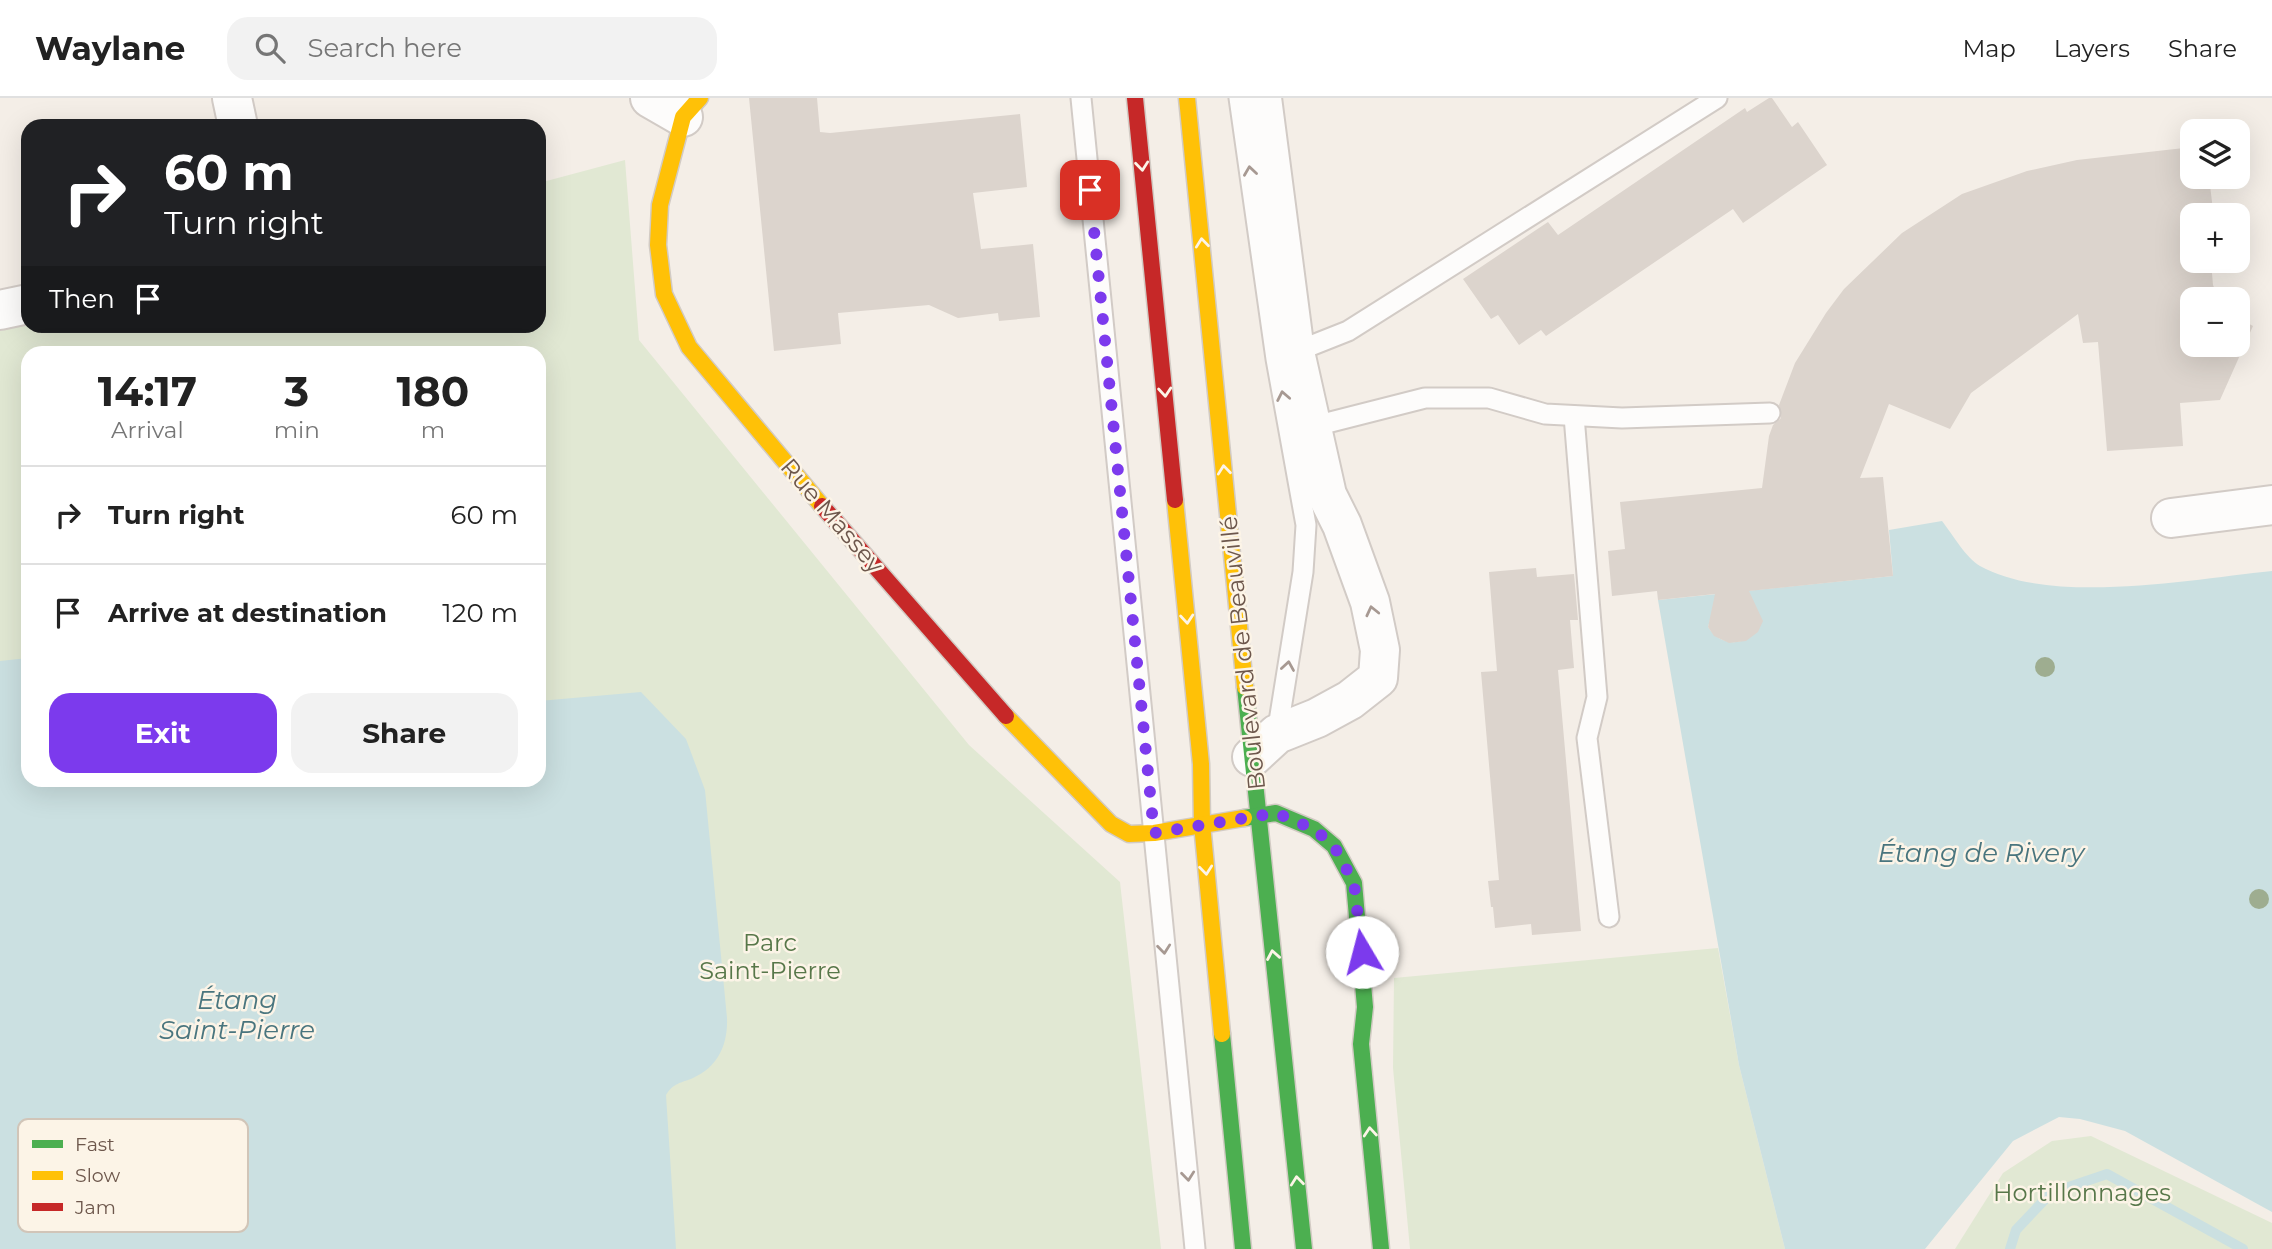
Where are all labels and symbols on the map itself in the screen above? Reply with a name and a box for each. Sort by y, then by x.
pin [1060,160,1120,220]
one-way arrow [1134,161,1149,172]
one-way arrow [1242,165,1257,177]
one-way arrow [1195,237,1210,248]
one-way arrow [1157,387,1172,398]
one-way arrow [1276,390,1291,402]
street label: Rue Massey [775,453,890,579]
one-way arrow [1217,464,1232,475]
street label: Boulevard de Beauvillé [1214,515,1271,791]
one-way arrow [1365,605,1380,617]
one-way arrow [1179,614,1194,625]
one-way arrow [1280,660,1295,672]
water label: Étang de Rivery [1878,837,2086,869]
one-way arrow [1199,864,1214,875]
position arrow [1325,915,1399,989]
park label: Parc Saint-Pierre [699,928,841,985]
one-way arrow [1156,944,1171,955]
one-way arrow [1266,949,1281,961]
water label: Étang Saint-Pierre [159,984,315,1046]
legend [18,1119,248,1232]
one-way arrow [1362,1126,1377,1138]
text: Fast [75,1133,115,1156]
text: Slow [75,1164,120,1187]
one-way arrow [1180,1170,1195,1181]
one-way arrow [1290,1175,1305,1187]
park label: Hortillonnages [1993,1178,2171,1207]
text: Jam [74,1196,116,1219]

